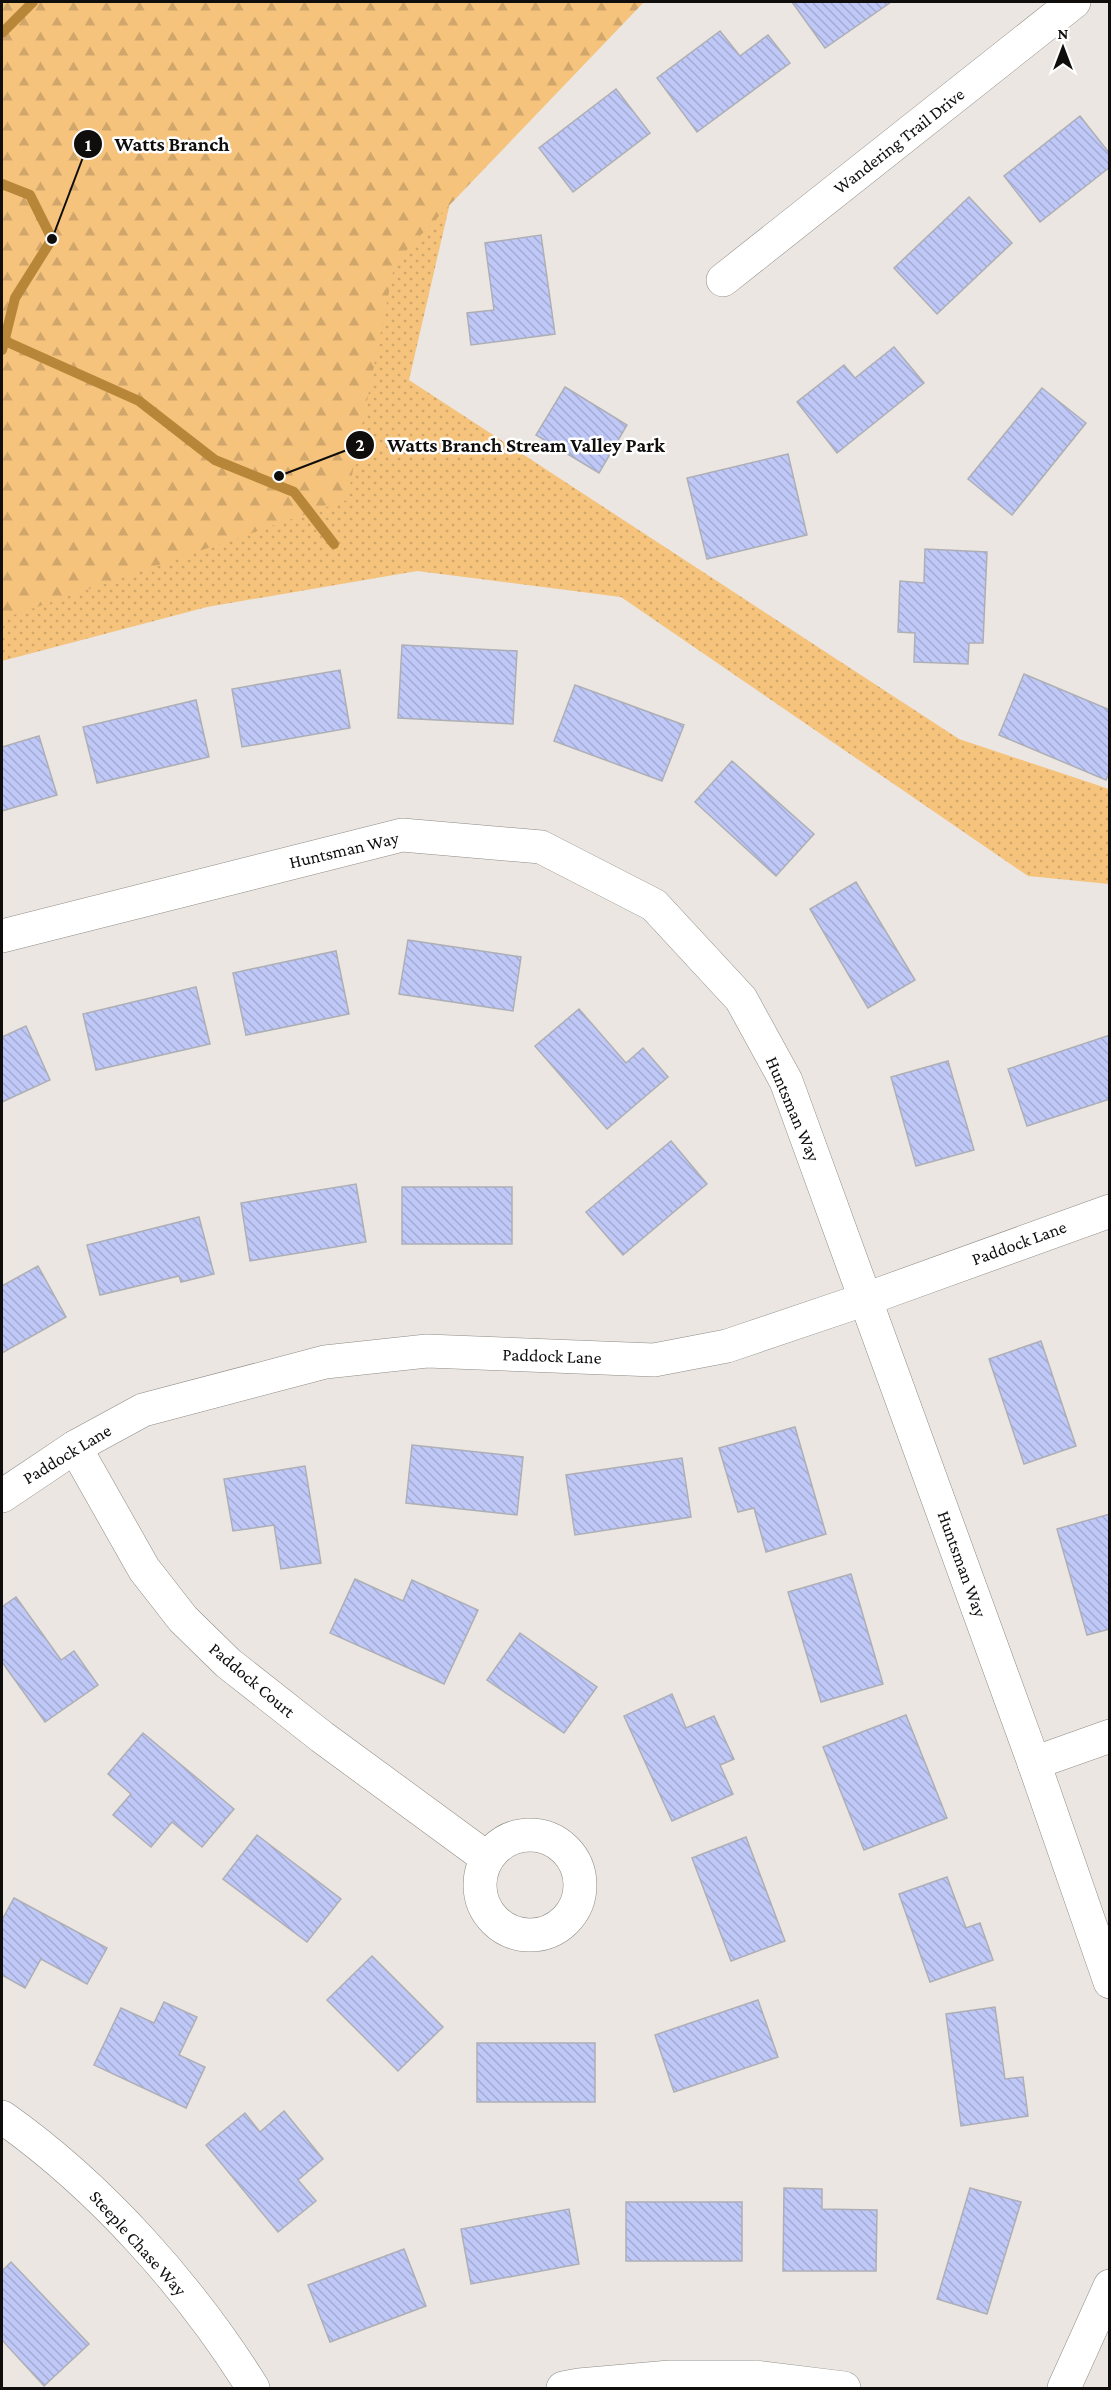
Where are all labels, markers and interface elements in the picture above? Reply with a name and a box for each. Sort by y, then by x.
north arrow [1033,18,1093,78]
text: N [1058,25,1069,42]
street label: Wandering Trail Drive [830,84,968,198]
callout: Watts Branch [73,125,242,163]
text: Watts Branch [114,133,230,155]
text: 1 [85,135,92,155]
callout: Watts Branch Stream Valley Park [345,426,677,464]
text: Watts Branch Stream Valley Park [386,434,666,456]
text: 2 [355,435,365,455]
street label: Huntsman Way [287,828,401,872]
street label: Huntsman Way [762,1054,824,1165]
street label: Paddock Lane [969,1217,1069,1269]
street label: Paddock Lane [502,1344,602,1368]
street label: Paddock Lane [19,1420,115,1488]
street label: Huntsman Way [933,1508,991,1621]
street label: Paddock Court [205,1638,300,1722]
street label: Steeple Chase Way [85,2186,191,2300]

